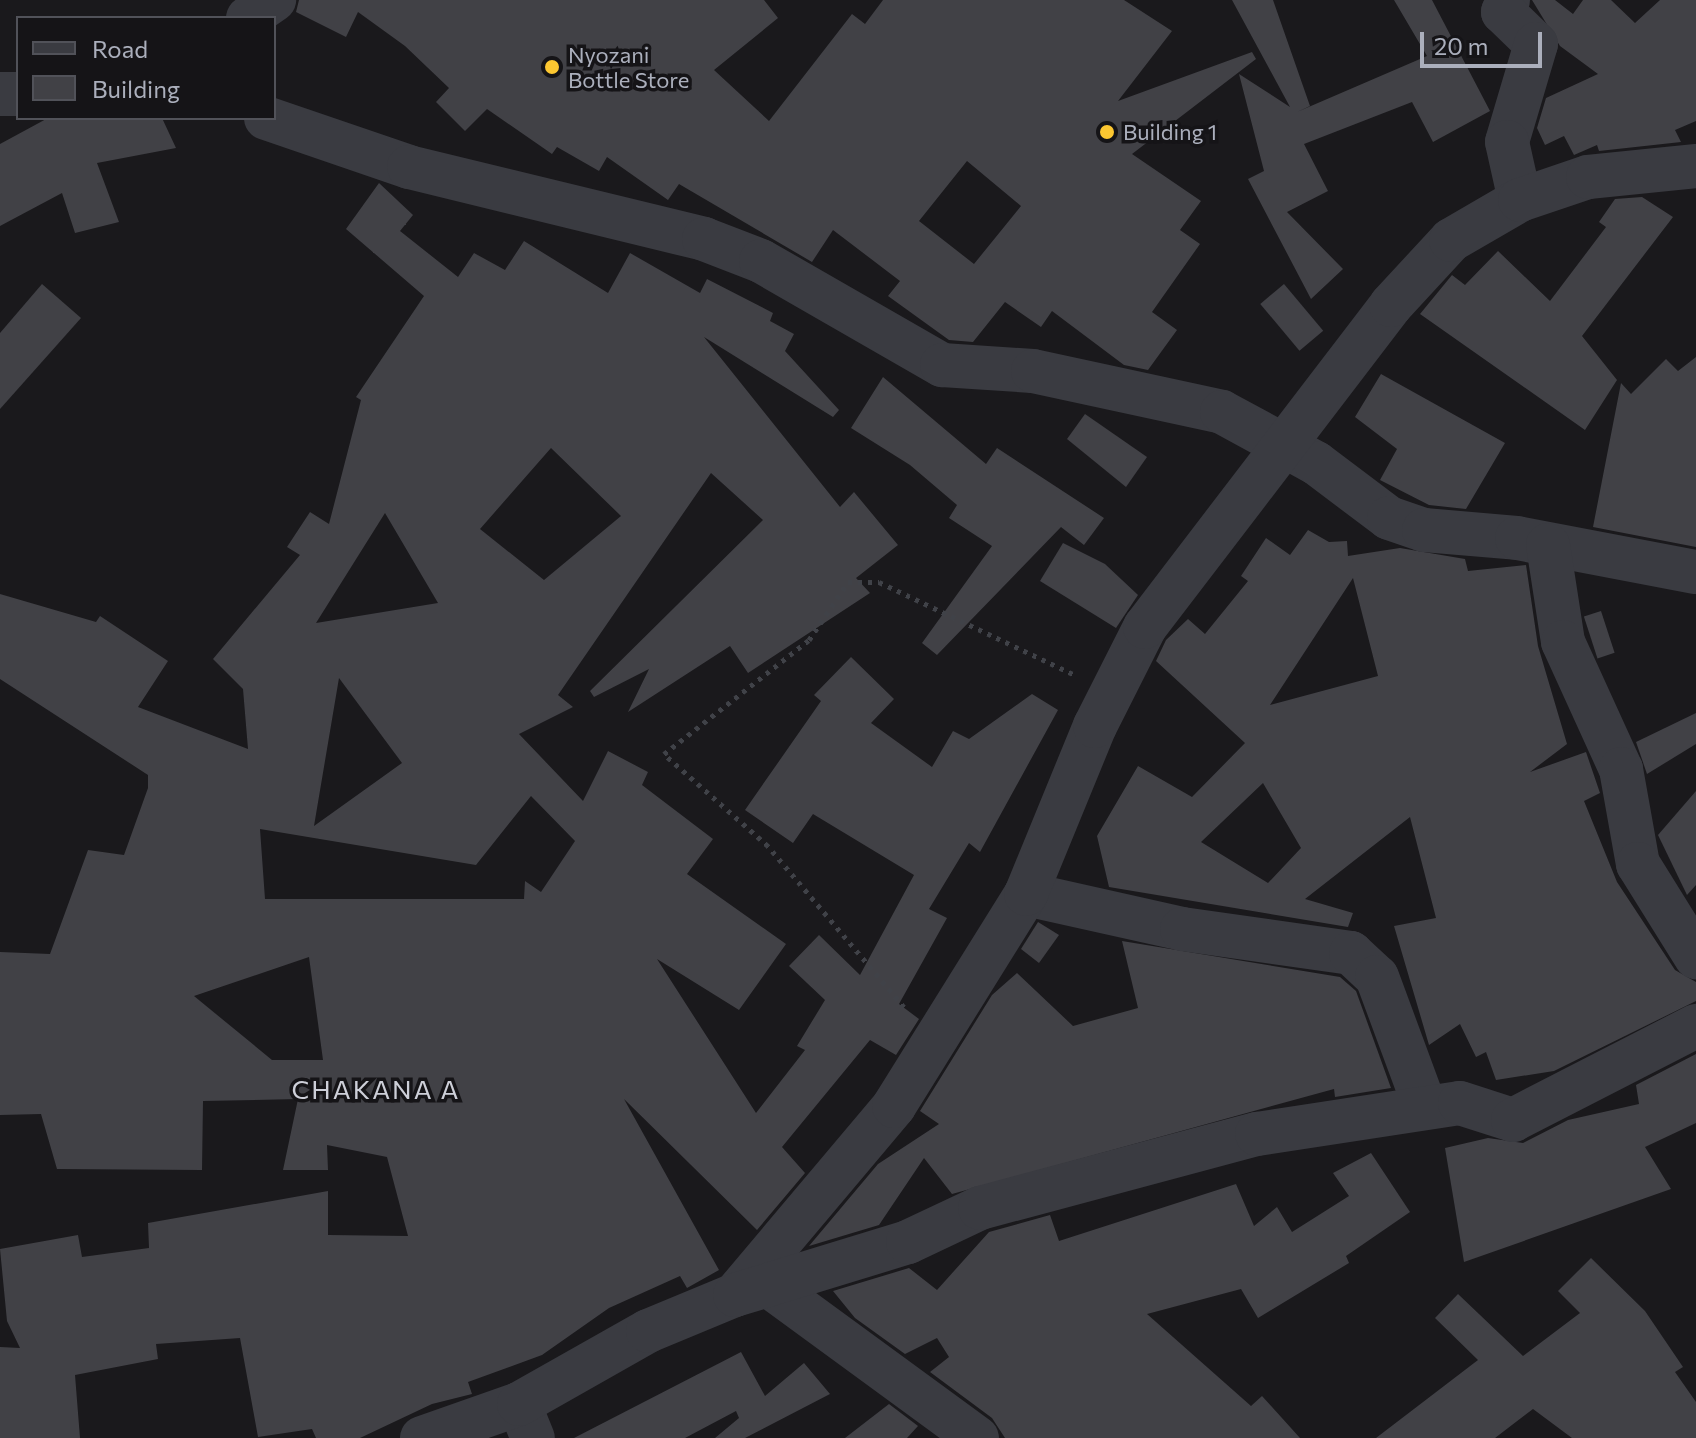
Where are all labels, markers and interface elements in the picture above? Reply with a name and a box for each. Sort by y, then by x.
legend [16,16,276,120]
scale bar [1424,16,1546,66]
text: 20 m [1434,31,1488,60]
text: Road [92,34,148,63]
place label: Nyozani Bottle Store [568,41,689,92]
marker: Nyozani Bottle Store [543,58,561,76]
text: Building [92,74,180,103]
place label: Building 1 [1123,119,1217,145]
marker: Building 1 [1098,123,1116,141]
district label: CHAKANA A [291,1073,461,1105]

